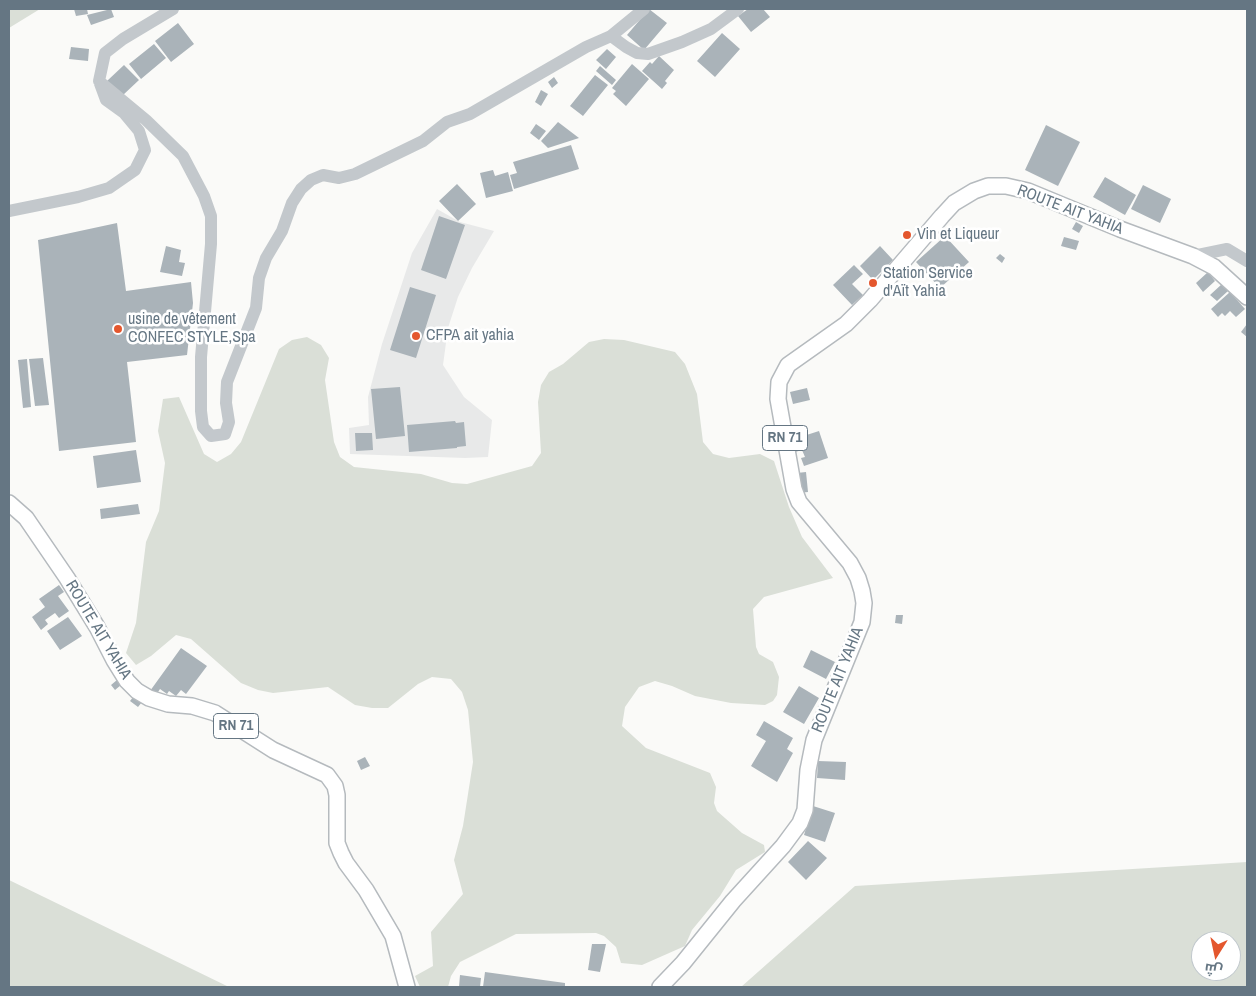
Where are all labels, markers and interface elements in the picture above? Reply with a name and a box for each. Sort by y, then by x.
street label: ROUTE AIT YAHIA [1014,181,1126,239]
place label: Vin et Liqueur [917,225,999,245]
marker: Vin et Liqueur [901,229,913,241]
place label: Station Service d'Aït Yahia [883,264,973,302]
marker: Station Service d'Aït Yahia [867,277,879,289]
place label: usine de vêtement CONFEC STYLE,Spa [128,310,256,348]
marker: usine de vêtement CONFEC STYLE,Spa [112,323,124,335]
place label: CFPA ait yahia [426,326,514,346]
marker: CFPA ait yahia [410,330,422,342]
road number: RN 71 [762,426,808,450]
street label: ROUTE AIT YAHIA [61,577,135,683]
street label: ROUTE AIT YAHIA [808,624,868,736]
road number: RN 71 [214,714,258,738]
north arrow [1191,931,1241,981]
text: ش [1203,959,1224,980]

